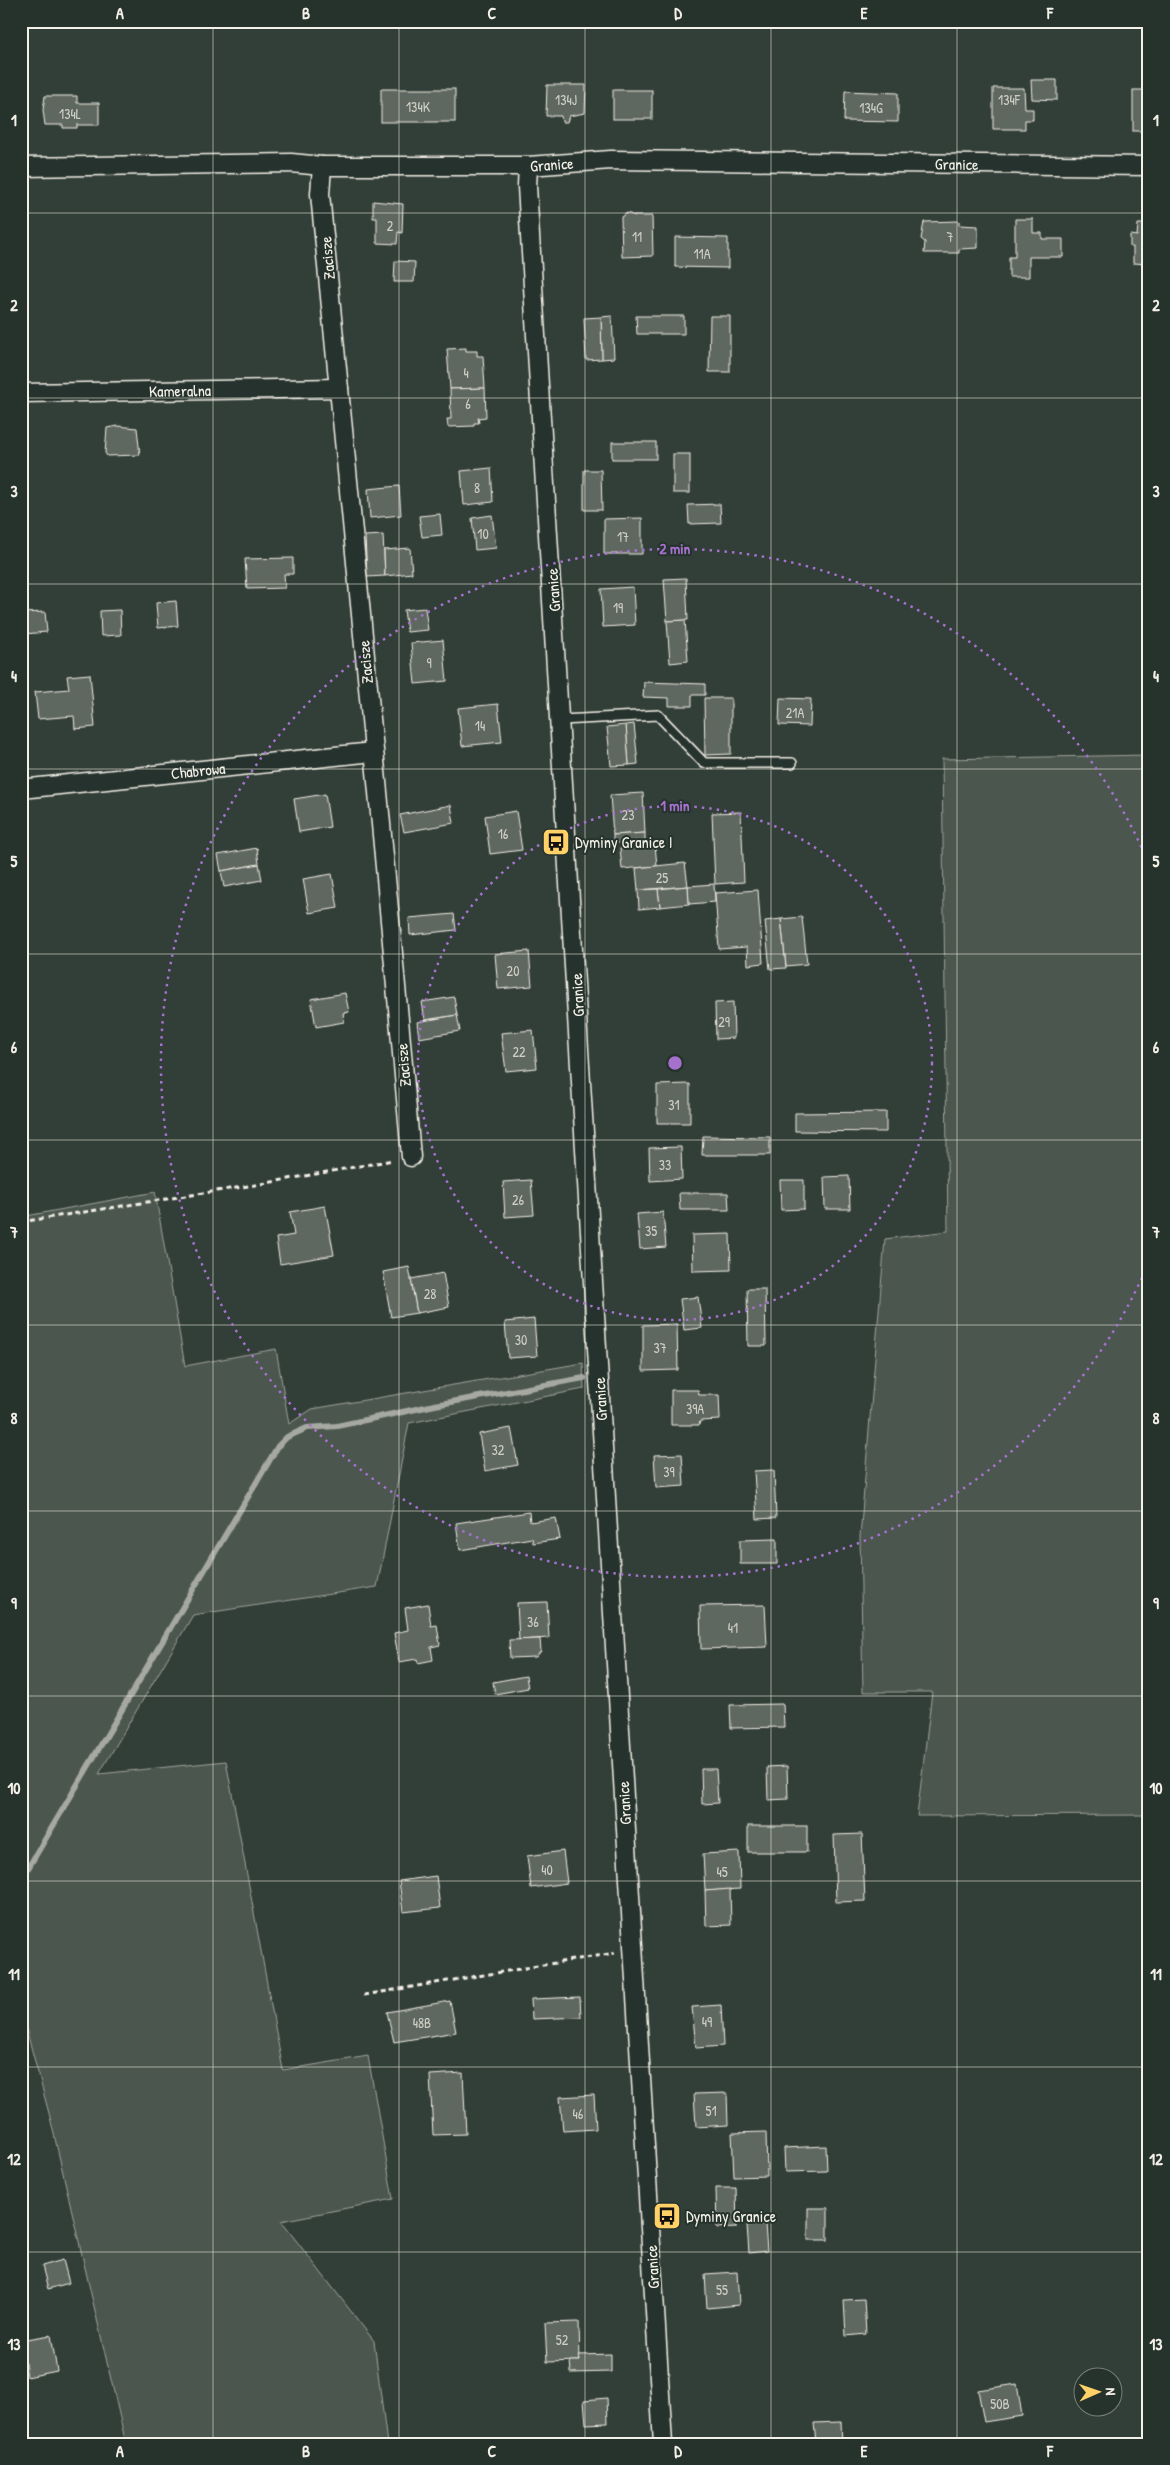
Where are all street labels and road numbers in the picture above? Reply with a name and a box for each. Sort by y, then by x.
street label: Granice [529,152,575,177]
street label: Granice [935,153,979,175]
street label: Zacisze [314,235,340,281]
street label: Kameralna [149,379,211,402]
street label: Granice [540,567,565,612]
street label: Zacisze [352,639,378,685]
street label: Chabrowa [170,757,226,784]
street label: Granice [565,972,589,1017]
street label: Zacisze [390,1042,416,1088]
street label: Granice [588,1376,612,1421]
street label: Granice [612,1780,636,1825]
street label: Granice [640,2244,664,2289]

